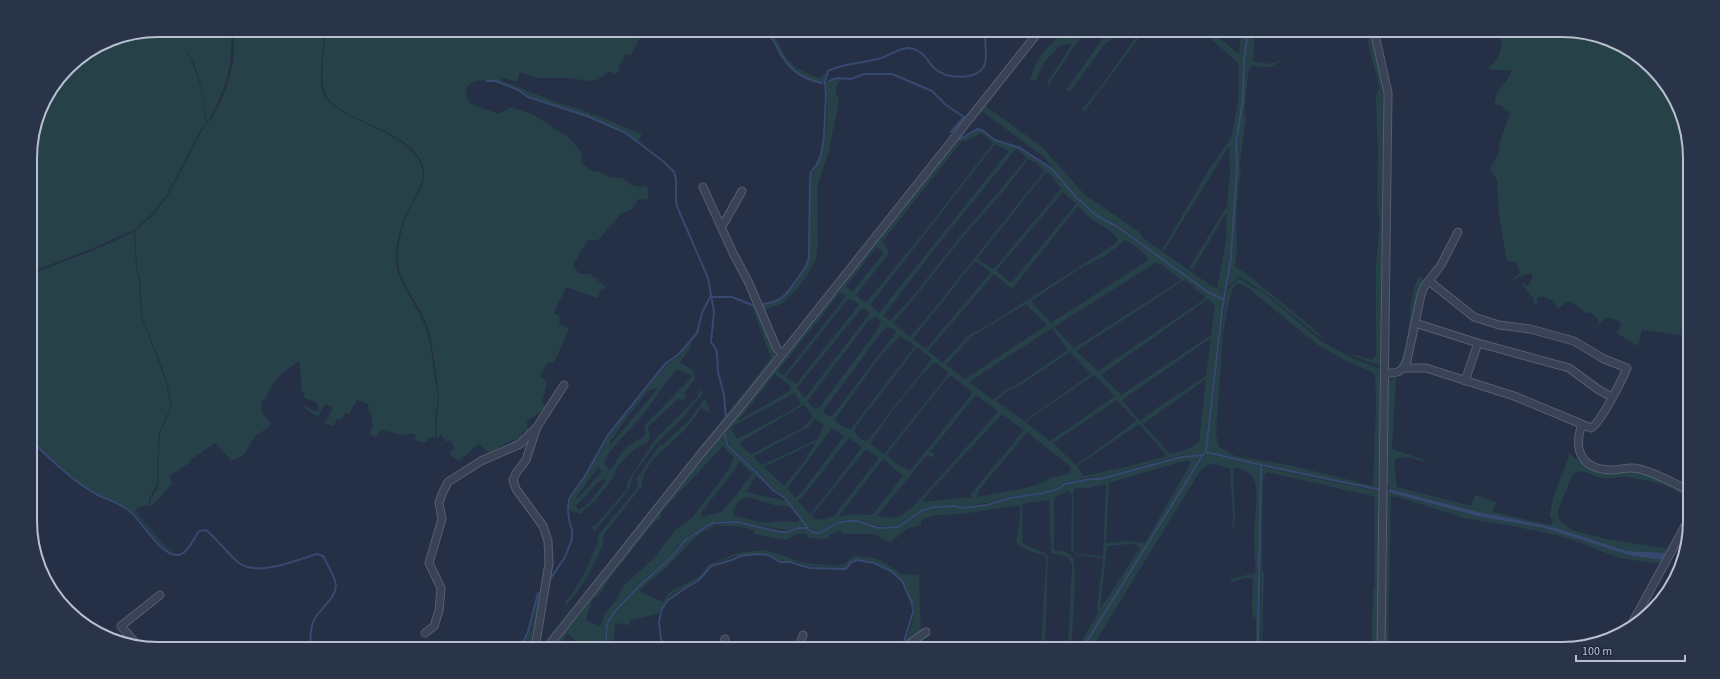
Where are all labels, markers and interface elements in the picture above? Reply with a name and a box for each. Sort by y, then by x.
scale bar [1576,637,1685,663]
text: 100 m [1582,643,1612,660]

